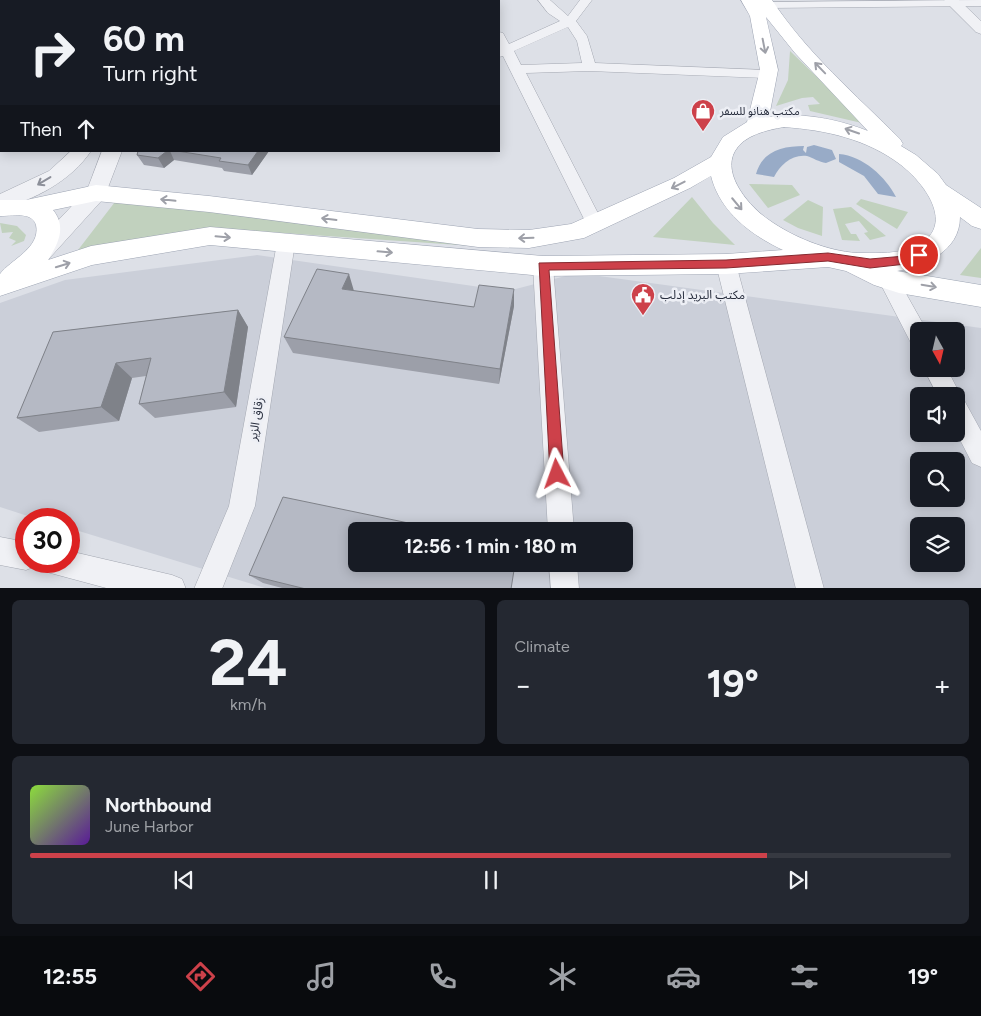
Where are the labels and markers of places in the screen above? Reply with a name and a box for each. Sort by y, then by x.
shop icon: مكتب هنانو للسفر [690,98,716,132]
place label: مكتب هنانو للسفر [719,105,800,118]
pin [898,234,940,276]
public building icon: مكتب البريد إدلب [630,282,656,316]
place label: مكتب البريد إدلب [660,288,745,303]

